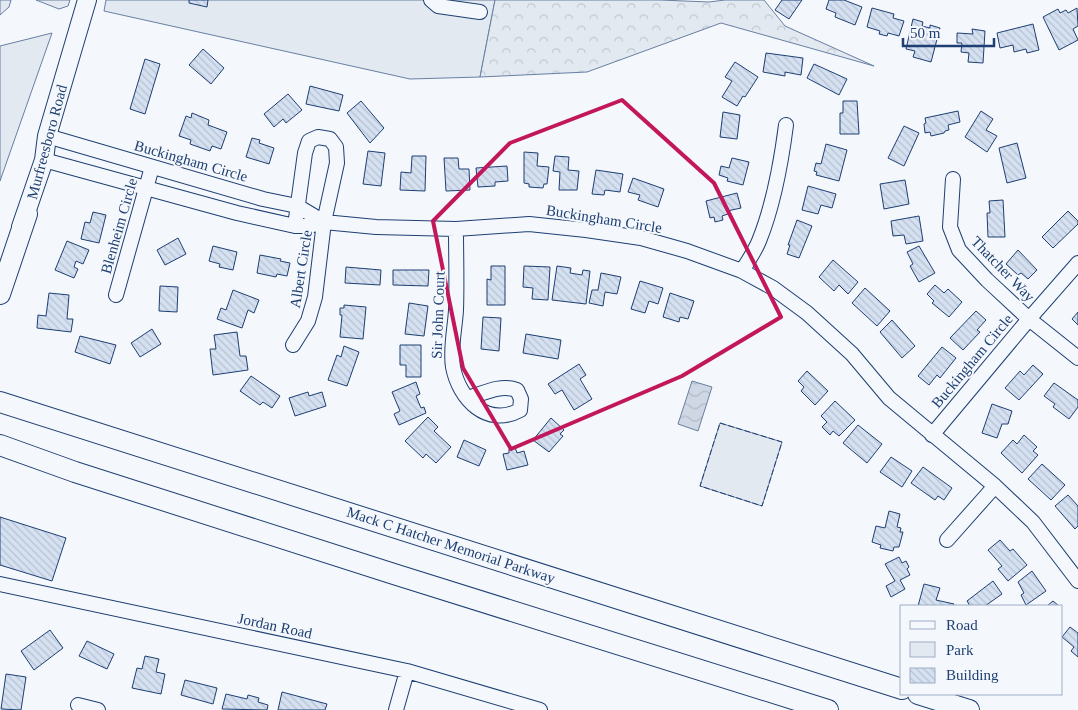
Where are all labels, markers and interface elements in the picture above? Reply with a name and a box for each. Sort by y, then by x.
scale bar [903,15,994,47]
text: 50 m [910,25,941,41]
street label: Murfreesboro Road [24,83,70,201]
street label: Buckingham Circle [133,137,250,185]
street label: Blenheim Circle [98,176,140,276]
street label: Buckingham Circle [545,202,663,236]
street label: Albert Circle [287,229,315,309]
street label: Thatcher Way [968,233,1038,305]
street label: Sir John Court [428,270,448,359]
street label: Buckingham Circle [928,311,1016,411]
street label: Mack C Hatcher Memorial Parkway [345,504,558,586]
legend [900,605,1063,695]
street label: Jordan Road [236,610,314,642]
text: Road [946,617,978,633]
text: Park [946,642,974,658]
text: Building [946,667,999,683]

